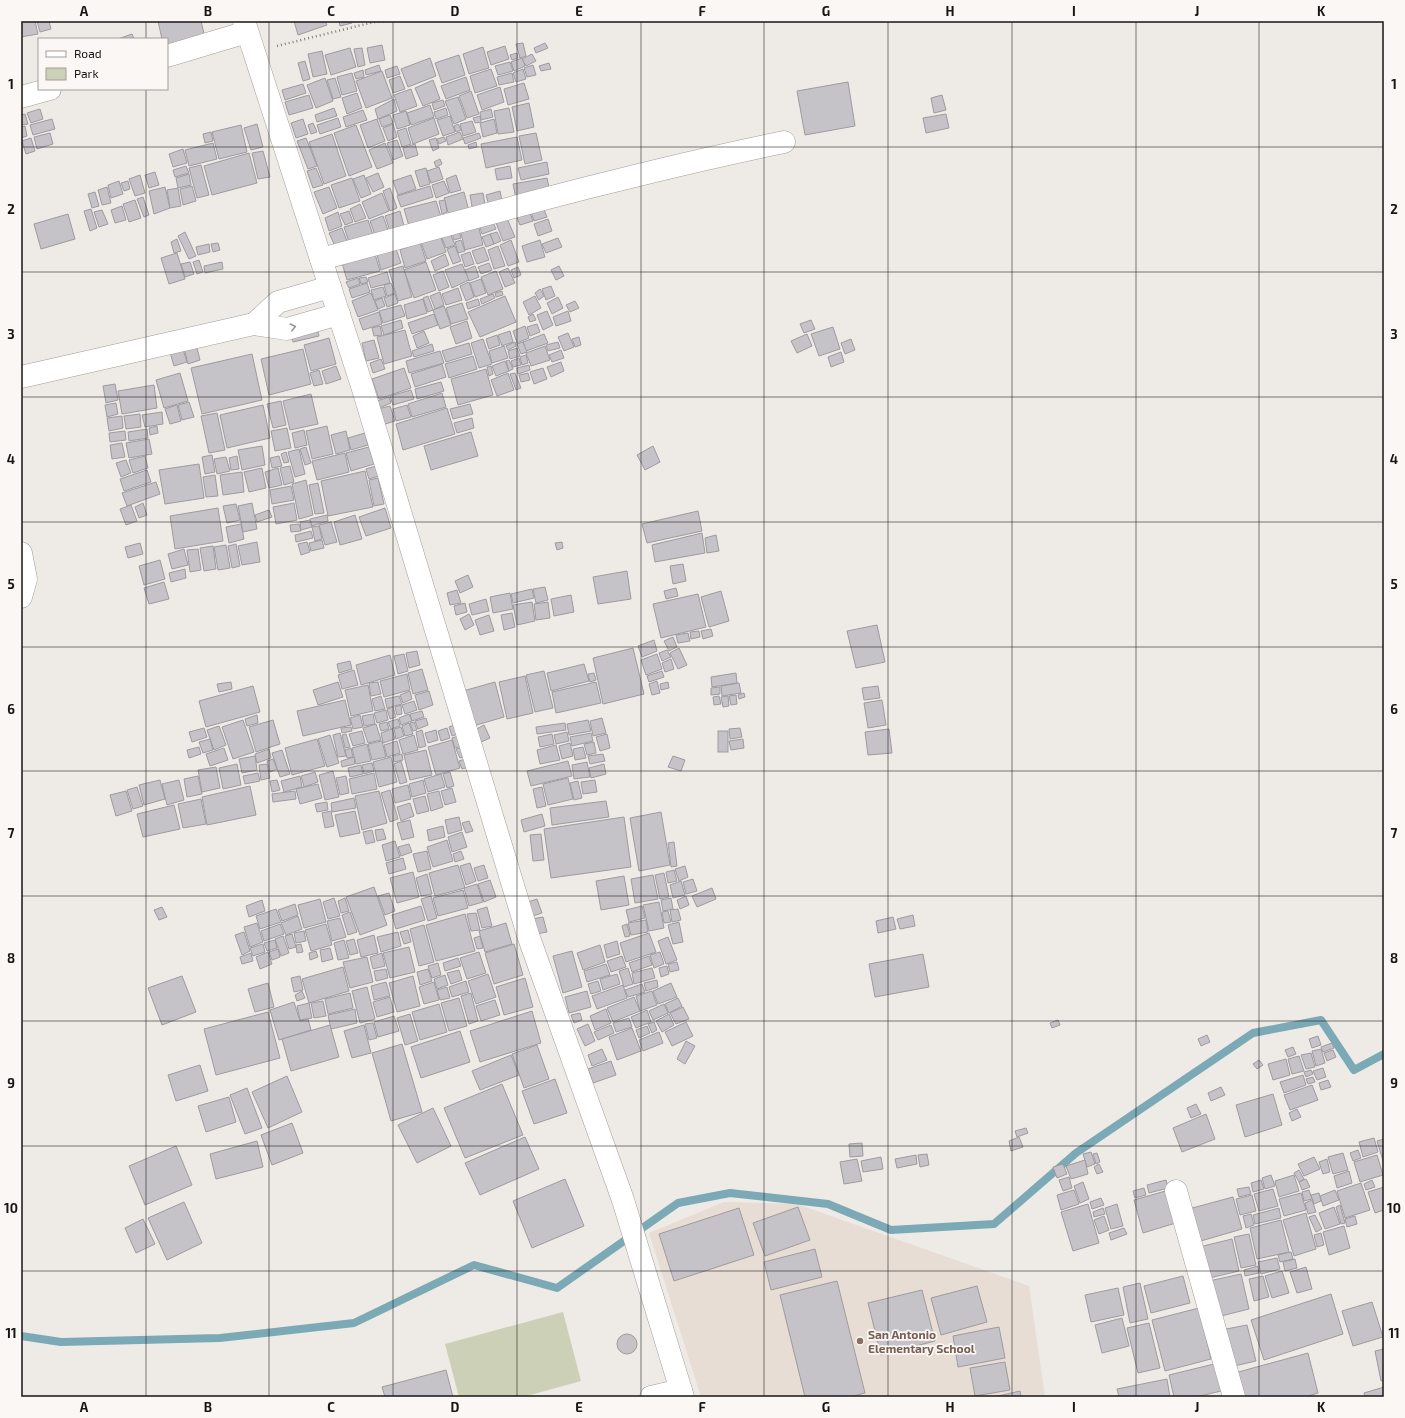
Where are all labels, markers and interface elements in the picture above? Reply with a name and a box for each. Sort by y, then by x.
text: A [80,3,89,19]
text: B [204,3,212,19]
text: C [327,3,335,19]
text: D [451,3,460,19]
text: E [575,3,583,19]
text: F [698,3,706,19]
text: G [822,3,830,19]
text: H [946,3,955,19]
text: I [1072,3,1076,19]
text: J [1195,3,1199,19]
text: K [1317,3,1326,19]
legend [38,38,168,90]
text: Road [74,46,102,60]
text: Park [74,66,99,80]
text: 1 [8,76,14,92]
text: 1 [1391,76,1397,92]
text: 2 [7,201,15,217]
text: 2 [1390,201,1398,217]
one-way arrow [289,323,296,332]
text: 3 [7,326,15,342]
text: 3 [1390,326,1398,342]
text: 4 [7,451,15,467]
text: 4 [1390,451,1398,467]
text: 5 [7,576,15,592]
text: 5 [1390,576,1398,592]
text: 6 [7,701,15,717]
text: 6 [1390,701,1398,717]
text: 7 [8,825,15,841]
text: 7 [1391,825,1398,841]
text: 8 [7,950,15,966]
text: 8 [1390,950,1398,966]
text: 9 [7,1075,15,1091]
text: 9 [1390,1075,1398,1091]
text: 10 [4,1200,18,1216]
text: 10 [1387,1200,1401,1216]
text: 11 [5,1325,17,1341]
text: 11 [1388,1325,1400,1341]
place label: San Antonio Elementary School [868,1327,975,1356]
marker: San Antonio Elementary School [855,1336,865,1346]
text: A [80,1399,89,1415]
text: B [204,1399,212,1415]
text: C [327,1399,335,1415]
text: D [451,1399,460,1415]
text: E [575,1399,583,1415]
text: F [698,1399,706,1415]
text: G [822,1399,830,1415]
text: H [946,1399,955,1415]
text: I [1072,1399,1076,1415]
text: J [1195,1399,1199,1415]
text: K [1317,1399,1326,1415]

